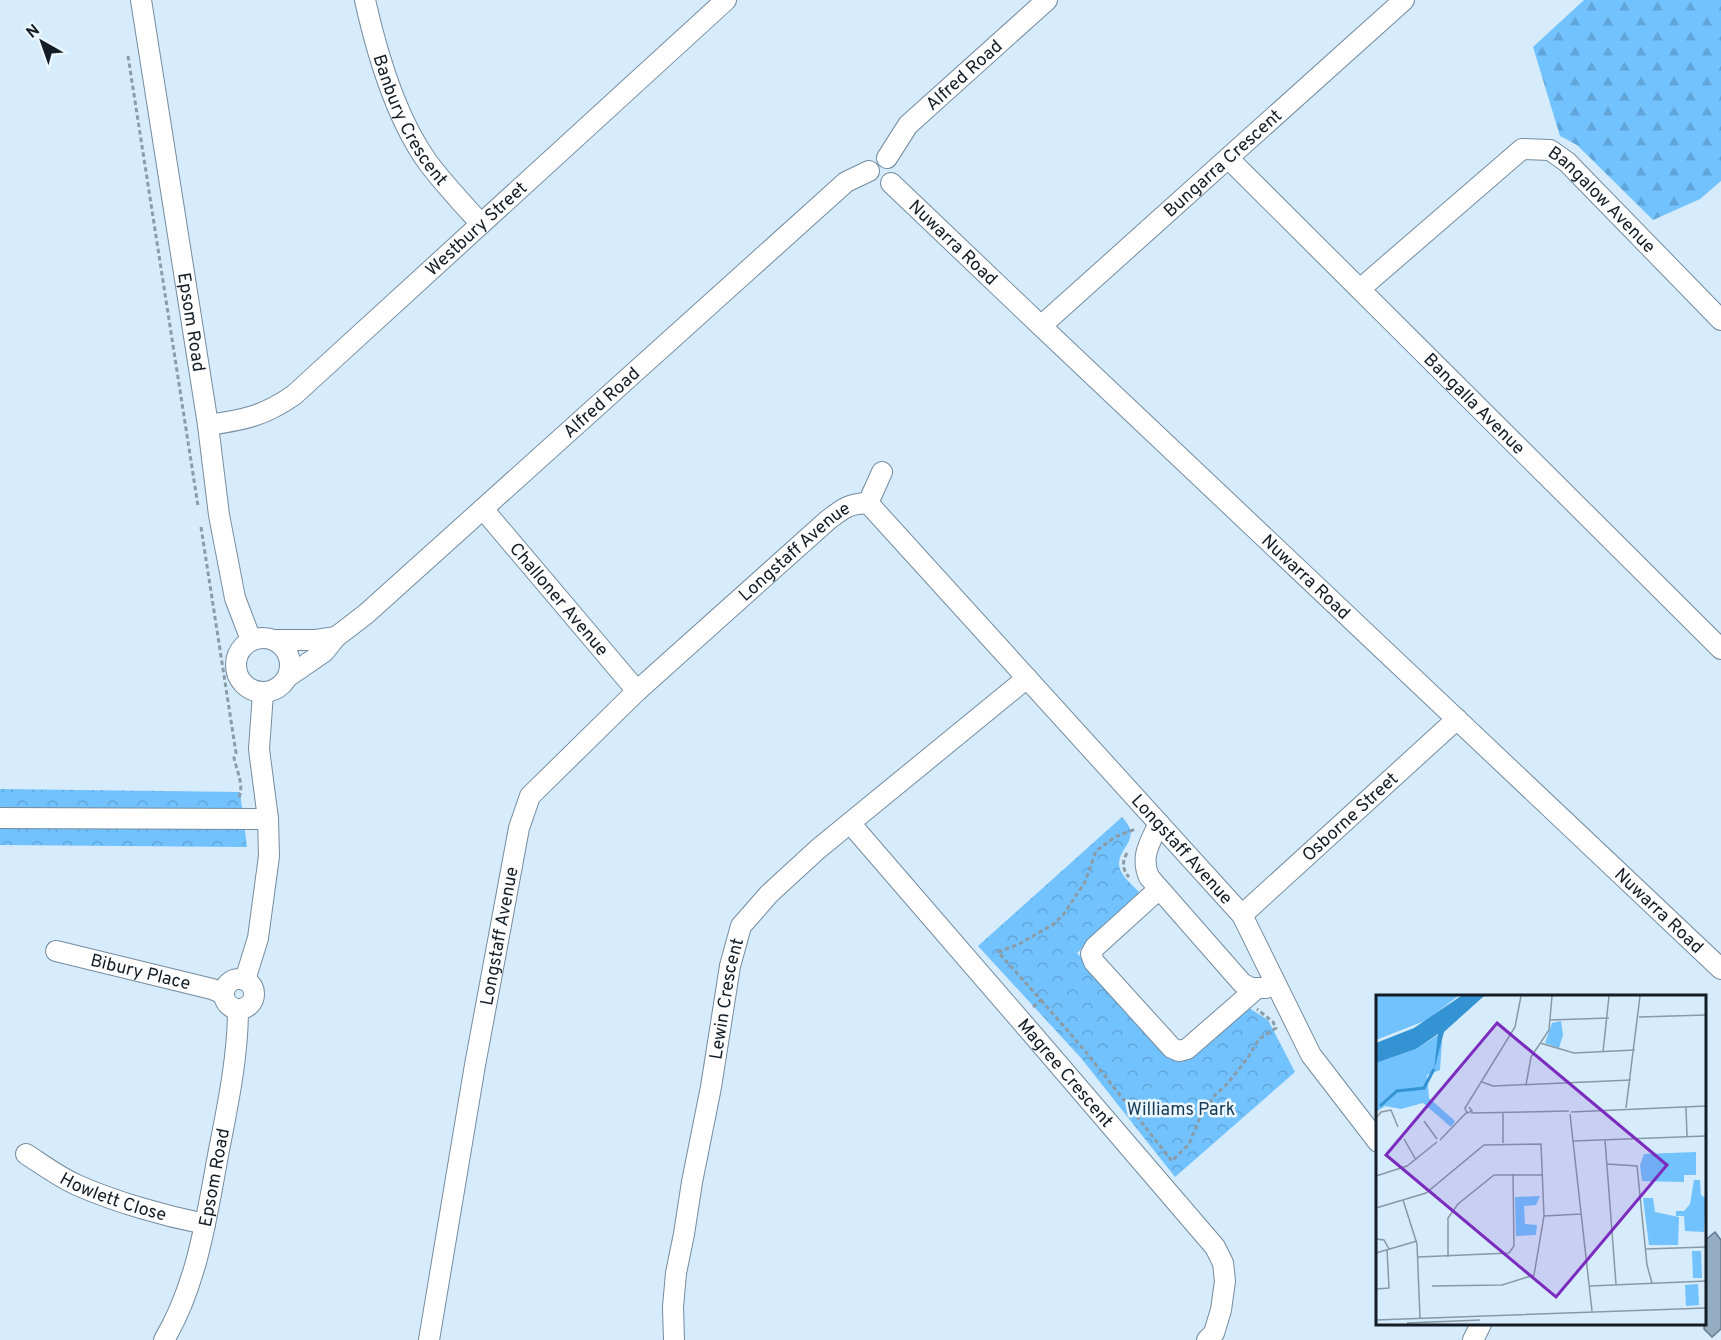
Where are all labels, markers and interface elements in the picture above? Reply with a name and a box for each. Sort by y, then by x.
north arrow [12,12,72,72]
text: N [23,21,44,43]
street label: Alfred Road [921,36,1008,117]
street label: Banbury Crescent [367,52,452,191]
street label: Bungarra Crescent [1160,105,1288,223]
street label: Bangalow Avenue [1543,142,1660,259]
street label: Westbury Street [421,177,533,282]
street label: Nuwarra Road [903,196,1002,291]
street label: Epsom Road [171,271,209,373]
street label: Bangalla Avenue [1418,349,1529,460]
street label: Alfred Road [559,363,646,444]
street label: Longstaff Avenue [735,498,855,607]
street label: Nuwarra Road [1256,530,1354,625]
street label: Challoner Avenue [504,538,613,662]
street label: Osborne Street [1298,768,1404,867]
street label: Longstaff Avenue [1125,790,1237,910]
street label: Nuwarra Road [1609,864,1708,959]
street label: Longstaff Avenue [476,865,525,1008]
street label: Lewin Crescent [705,936,750,1061]
street label: Bibury Place [88,950,193,996]
inset map [1376,995,1706,1325]
street label: Magree Crescent [1011,1015,1118,1133]
park label: Williams Park [1127,1099,1235,1122]
street label: Epsom Road [195,1126,236,1229]
street label: Howlett Close [55,1168,169,1228]

